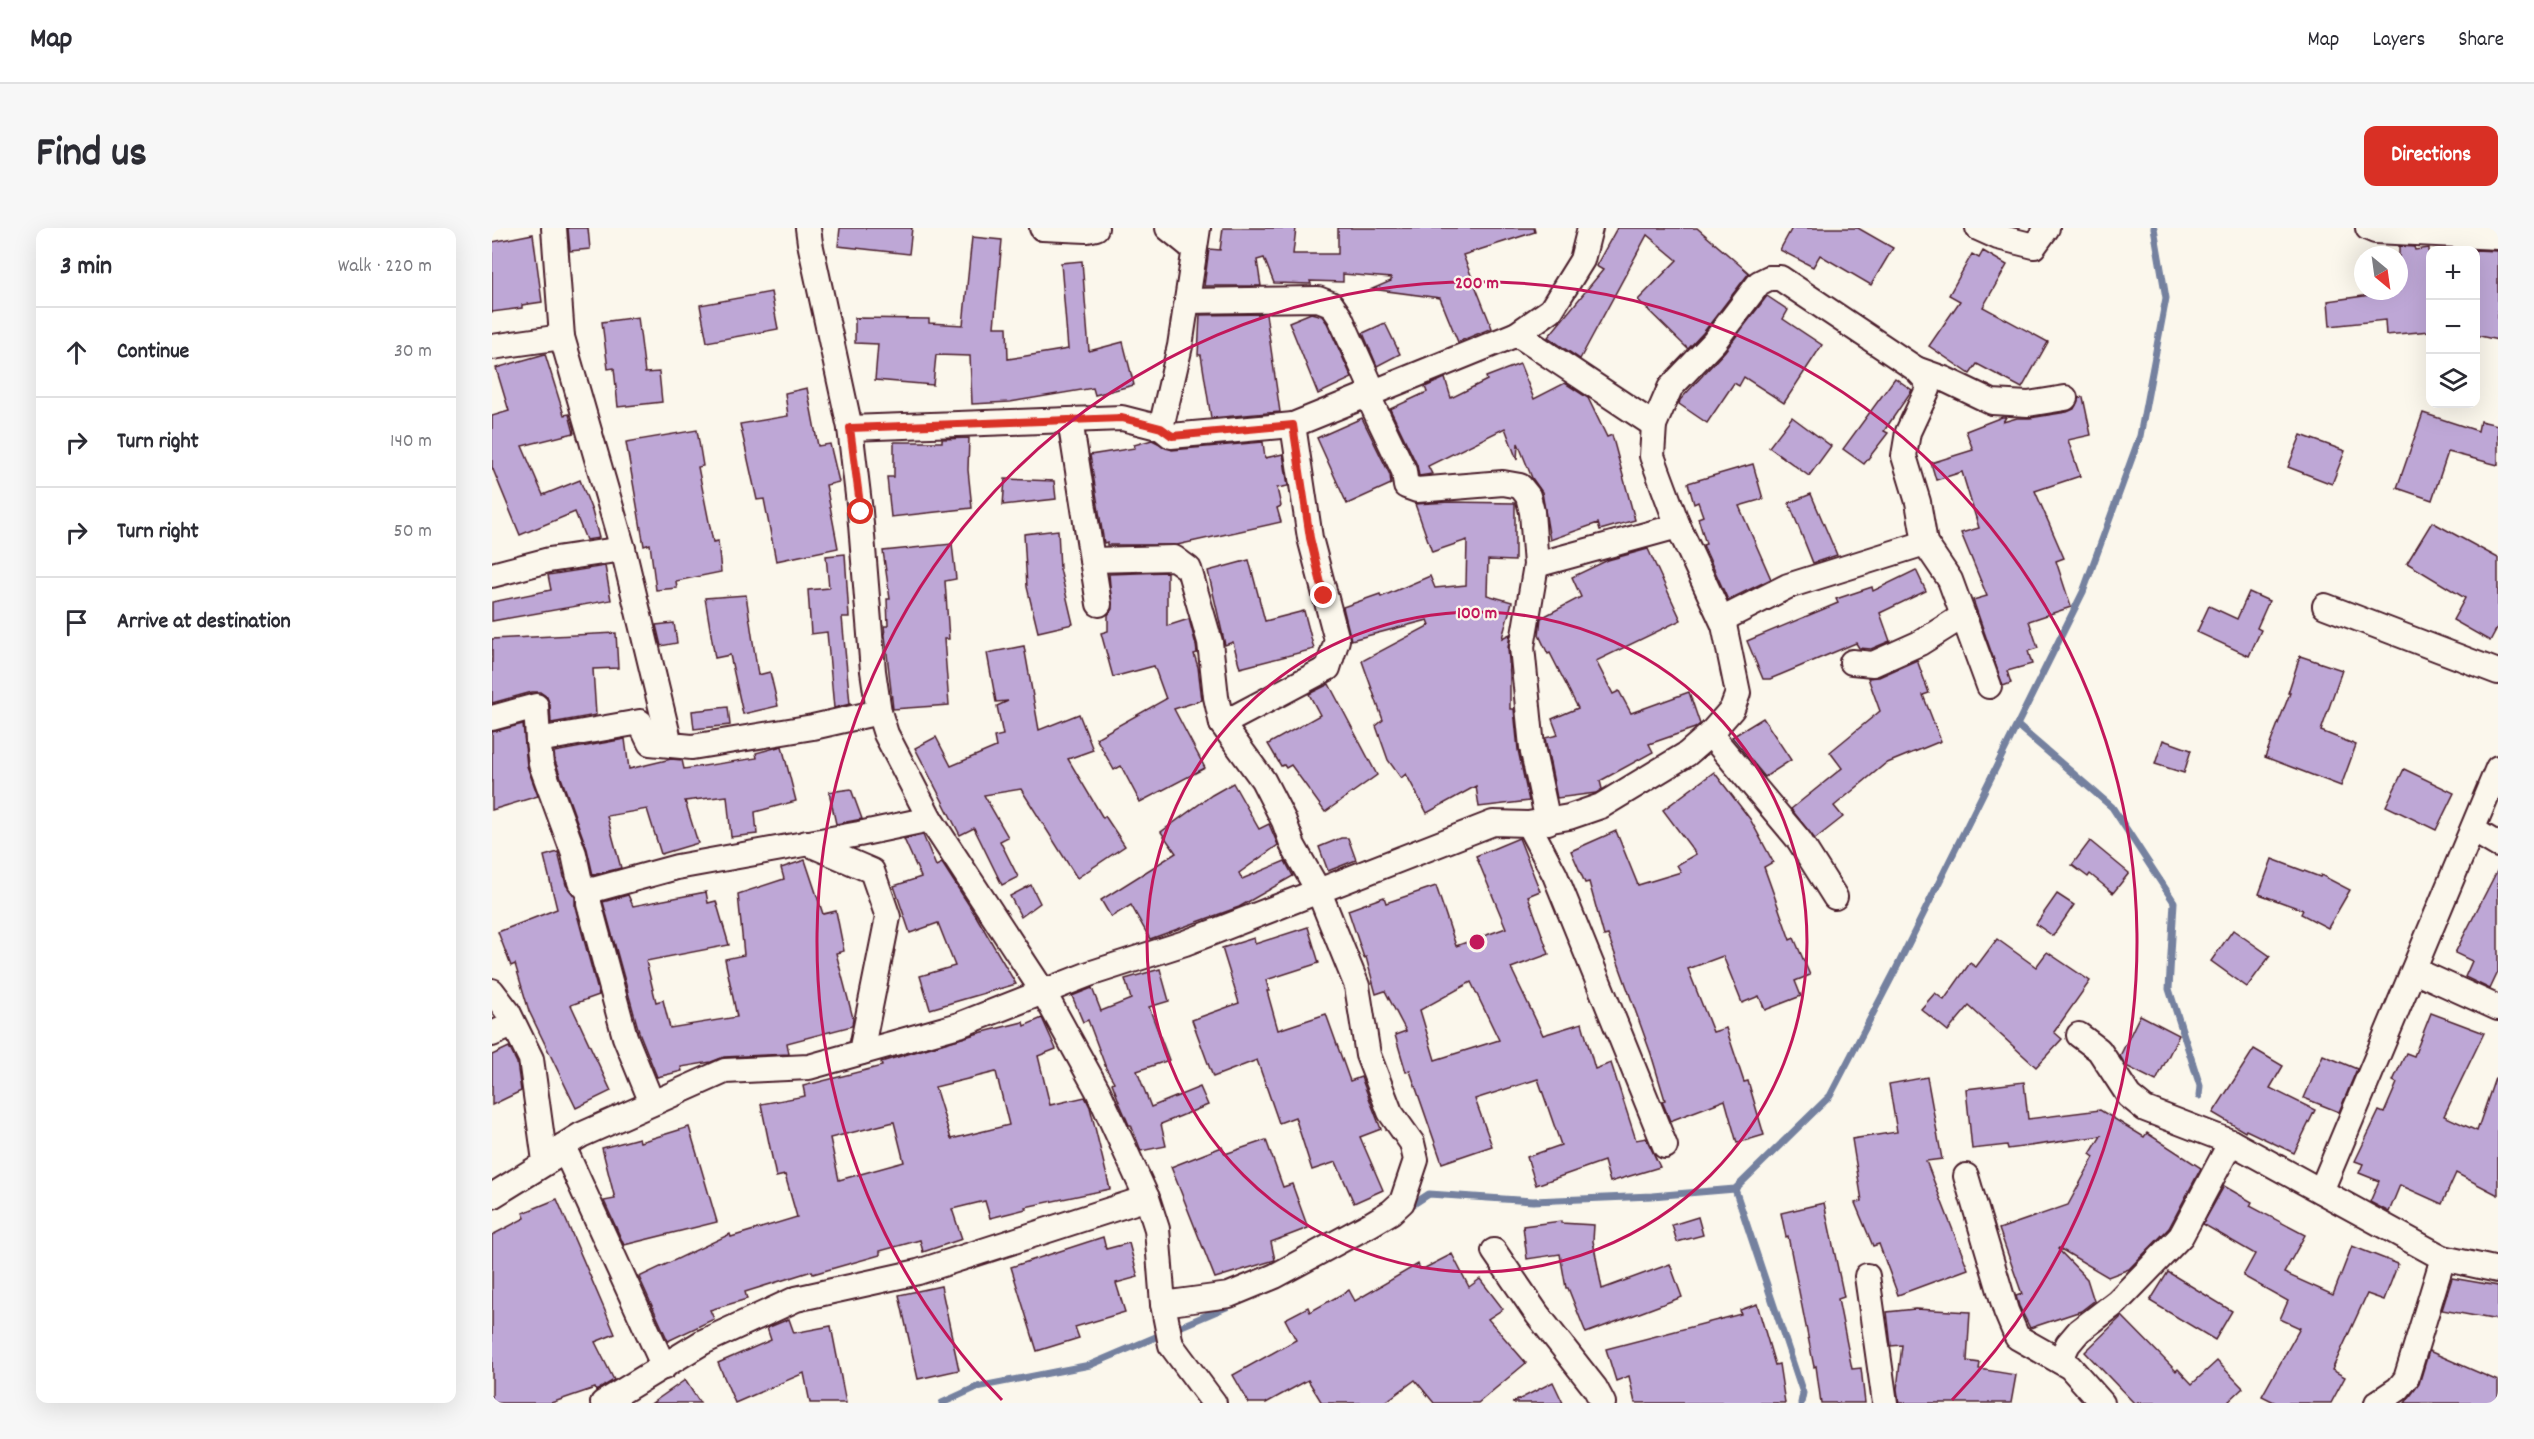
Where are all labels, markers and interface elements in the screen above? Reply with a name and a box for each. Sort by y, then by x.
text: Map [30,21,72,61]
text: Map [2308,26,2339,56]
text: Layers [2372,26,2425,56]
text: Share [2458,26,2504,56]
text: Find us [36,126,147,186]
button: Directions [2364,126,2498,186]
north arrow [2354,246,2408,300]
map controls [2426,246,2480,408]
button: + [2426,246,2480,300]
text: 3 min [60,249,112,286]
text: Walk · 220 m [338,253,432,281]
text: 200 m [1455,272,1499,297]
button: − [2426,300,2480,354]
icon: ahead [60,336,93,369]
text: Continue [117,337,189,368]
text: 30 m [394,338,432,366]
button: layers [2426,354,2480,408]
icon: right [60,426,93,459]
text: Turn right [117,427,199,458]
text: 140 m [390,428,432,456]
route start [847,498,873,524]
icon: right [60,516,93,549]
text: Turn right [117,517,199,548]
text: 50 m [394,518,432,546]
route end [1310,582,1336,608]
text: 100 m [1457,602,1497,627]
icon: arrive [60,606,93,639]
text: Arrive at destination [117,607,291,638]
centre of rings [1467,932,1487,952]

